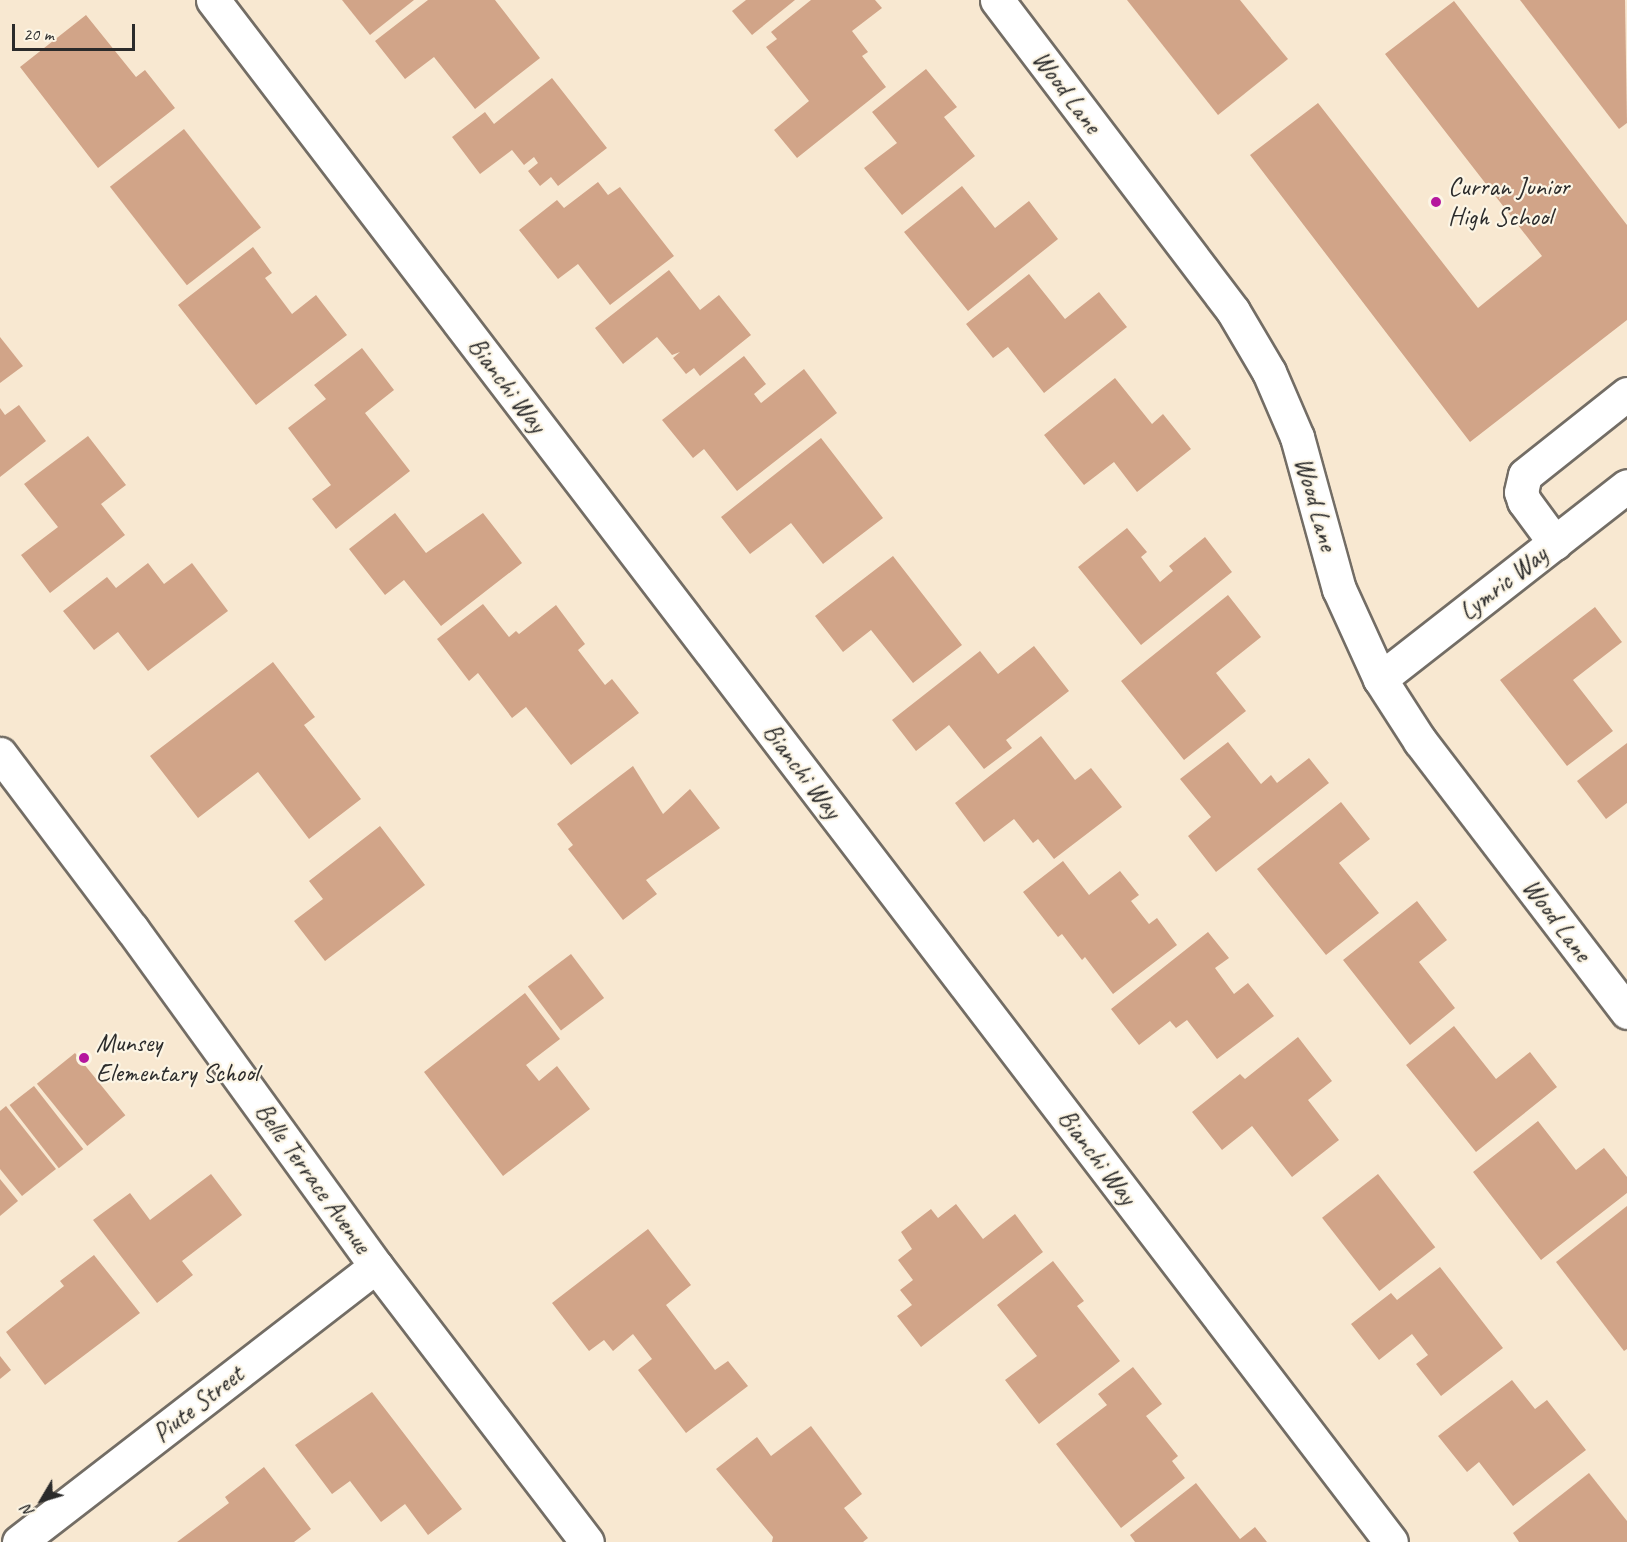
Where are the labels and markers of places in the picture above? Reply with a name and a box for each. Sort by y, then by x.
place label: Curran Junior High School [1448,171,1569,232]
marker: Curran Junior High School [1429,195,1443,209]
place label: Munsey Elementary School [96,1027,258,1088]
marker: Munsey Elementary School [77,1051,91,1065]

